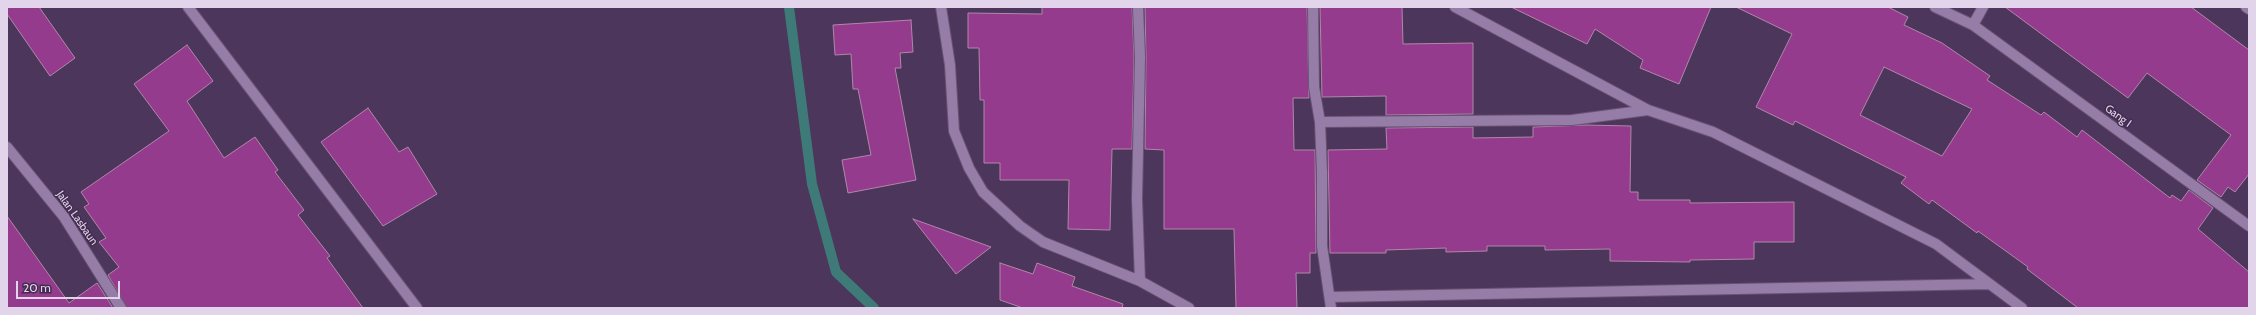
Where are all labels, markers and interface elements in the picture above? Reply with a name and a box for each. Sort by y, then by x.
street label: Gang I [2102,102,2134,130]
street label: Jalan Lasbaun [53,188,101,248]
scale bar [18,273,122,299]
text: 20 m [23,280,51,295]

